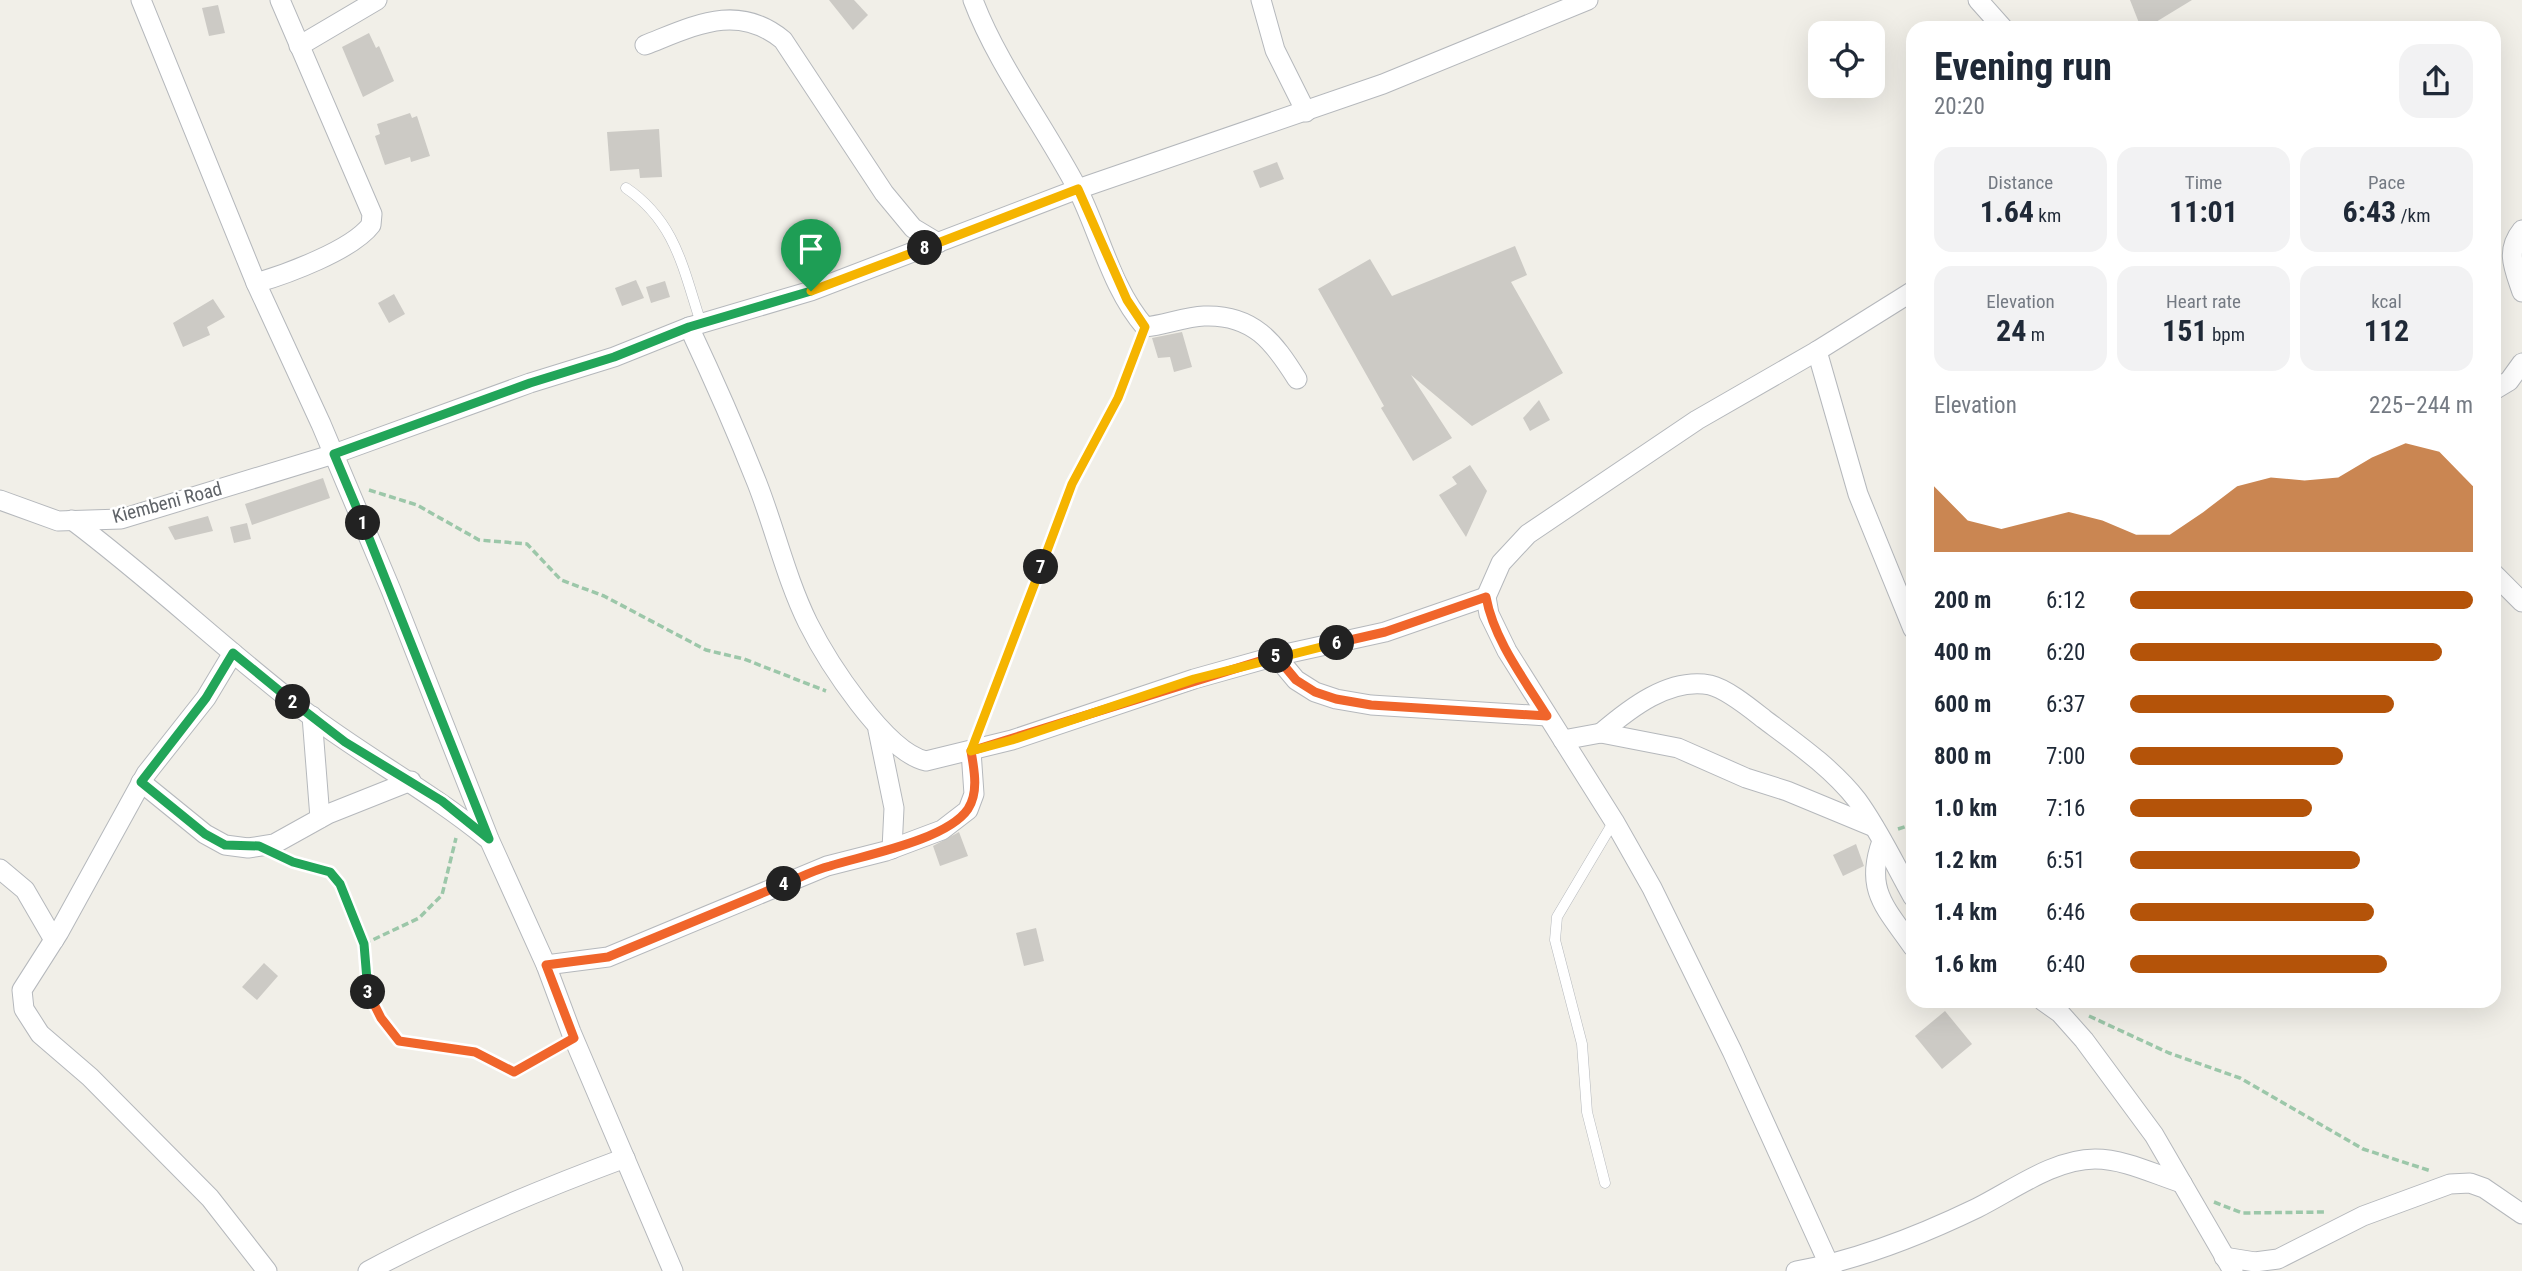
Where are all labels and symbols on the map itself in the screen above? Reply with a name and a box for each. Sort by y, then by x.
pin [781,219,841,291]
pin: 8 [908,230,942,266]
street label: Kiembeni Road [110,477,224,528]
pin: 1 [346,505,380,540]
pin: 7 [1024,550,1058,584]
pin: 6 [1320,626,1354,660]
pin: 5 [1258,638,1294,674]
pin: 2 [276,684,310,720]
pin: 4 [766,866,802,902]
pin: 3 [350,974,386,1010]

